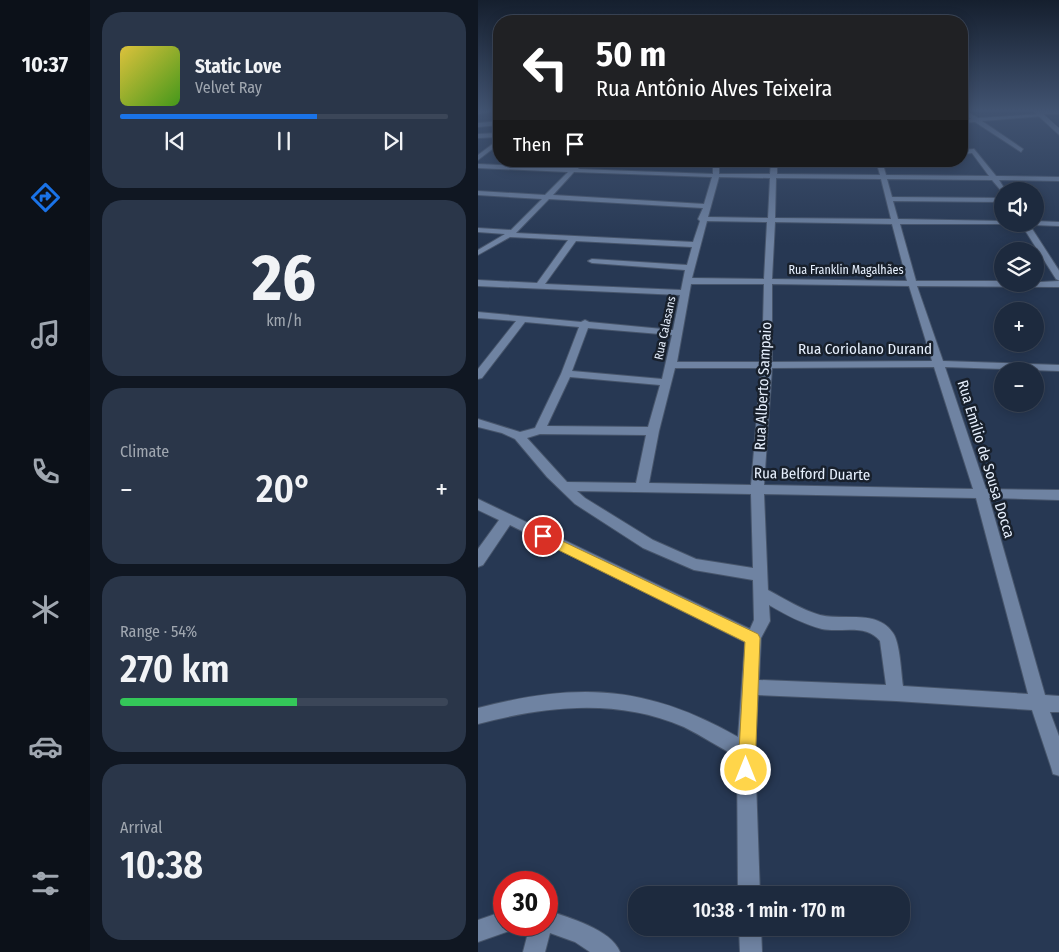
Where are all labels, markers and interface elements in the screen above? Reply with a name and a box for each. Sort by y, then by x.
text: 50 m [596,33,666,75]
icon: left [513,35,578,100]
text: 10:37 [22,51,68,78]
text: Static Love [195,55,282,78]
text: Rua Antônio Alves Teixeira [596,75,832,102]
text: Velvet Ray [195,78,262,97]
icon: previous [161,127,189,155]
icon: pause [270,127,298,155]
icon: next [379,127,407,155]
icon: arrive [561,130,589,158]
text: Then [513,133,551,156]
icon: directions [28,180,63,215]
map controls [994,182,1044,412]
button: sound [994,182,1044,232]
text: 26 [252,239,316,317]
button: layers [994,242,1044,292]
street label: Rua Franklin Magalhães [788,263,904,277]
street label: Rua Calasans [651,295,679,361]
button: + [994,302,1044,352]
text: km/h [266,311,302,330]
icon: music [28,317,63,352]
street label: Rua Alberto Sampaio [751,321,775,451]
street label: Rua Coriolano Durand [798,340,932,358]
button: − [994,362,1044,412]
street label: Rua Emílio de Sousa Docca [953,378,1019,540]
text: Climate [120,442,169,461]
icon: phone [28,454,63,489]
street label: Rua Belford Duarte [754,464,870,484]
text: 20° [256,466,312,512]
text: − [120,473,133,506]
text: + [435,473,448,506]
pin [522,515,564,557]
icon: arrive [529,522,557,550]
icon: climate [28,592,63,627]
text: Range · 54% [120,622,197,641]
text: 270 km [120,646,229,692]
icon: car [28,729,63,764]
position arrow [719,743,771,795]
text: Arrival [120,818,162,837]
text: 10:38 [120,842,203,888]
icon: filters [28,866,63,901]
speed limit sign: 30 [493,871,558,936]
text: 10:38 · 1 min · 170 m [693,899,845,922]

